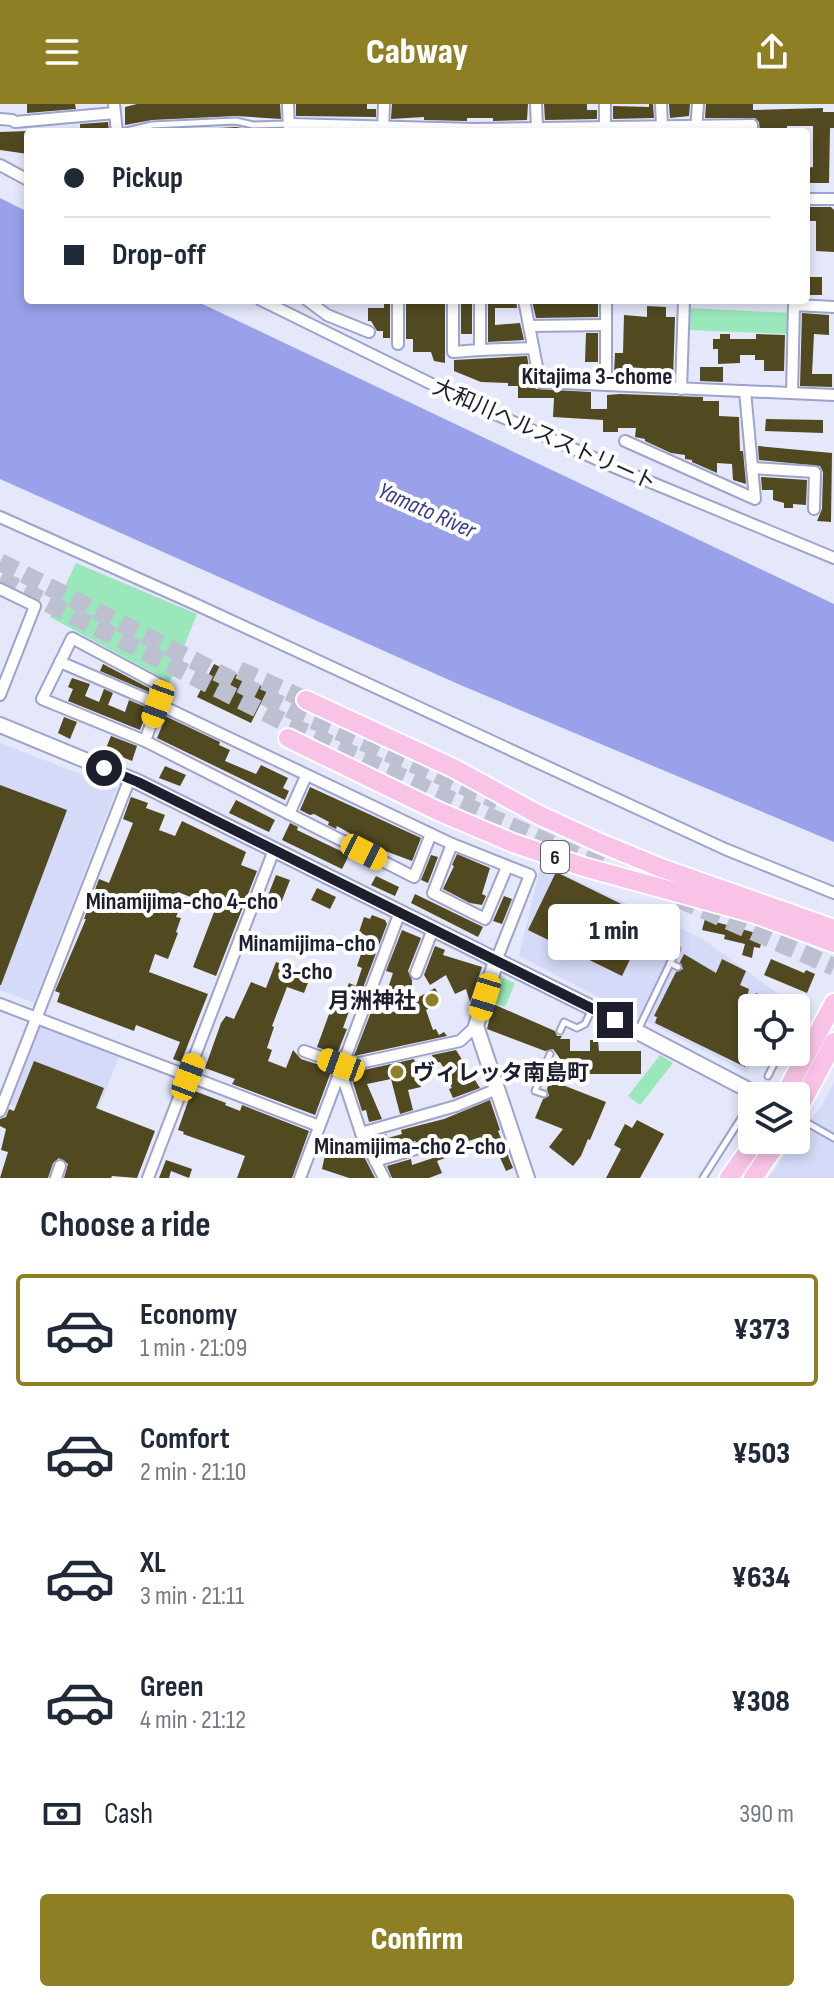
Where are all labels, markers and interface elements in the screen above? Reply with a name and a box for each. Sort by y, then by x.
icon: menu [40,30,84,74]
icon: share [750,30,794,74]
text: Cabway [366,31,468,74]
text: Pickup [112,160,183,196]
text: Drop-off [112,237,206,273]
district label: Kitajima 3-chome [522,362,672,391]
street label: 大和川ヘルスストリート [428,374,660,497]
water label: Yamato River [373,476,481,545]
car [139,677,177,731]
route start [86,750,122,786]
car [337,830,391,874]
road number: 6 [541,841,569,873]
district label: Minamijima-cho 4-cho [86,887,278,916]
callout: 1 min [549,904,681,960]
text: 1 min [589,916,639,947]
district label: Minamijima-cho 3-cho [238,929,376,986]
car [467,971,503,1023]
place label: 月洲神社 [328,988,416,1015]
marker: 月洲神社 [423,991,441,1009]
map controls [738,994,810,1154]
button: locate [738,994,810,1066]
route end [597,1002,633,1038]
car [314,1046,368,1084]
car [168,1050,208,1104]
place label: ヴィレッタ南島町 [413,1060,589,1087]
marker: ヴィレッタ南島町 [388,1063,406,1081]
button: layers [738,1082,810,1154]
district label: Minamijima-cho 2-cho [314,1132,506,1161]
text: Choose a ride [40,1204,211,1247]
icon: car [44,1294,116,1366]
text: Economy [140,1297,237,1333]
text: ¥373 [733,1312,790,1348]
text: 1 min · 21:09 [140,1333,247,1364]
icon: car [44,1418,116,1490]
text: Comfort [140,1421,230,1457]
text: ¥503 [732,1436,790,1472]
text: 2 min · 21:10 [140,1457,246,1488]
icon: car [44,1542,116,1614]
text: XL [140,1545,166,1581]
text: ¥634 [731,1560,790,1596]
text: 3 min · 21:11 [140,1581,244,1612]
icon: car [44,1666,116,1738]
text: Green [140,1669,204,1705]
text: ¥308 [731,1684,790,1720]
text: 4 min · 21:12 [140,1705,246,1736]
icon: cash [40,1792,84,1836]
text: Cash [104,1796,153,1832]
text: 390 m [739,1799,794,1830]
button: Confirm [40,1894,794,1986]

